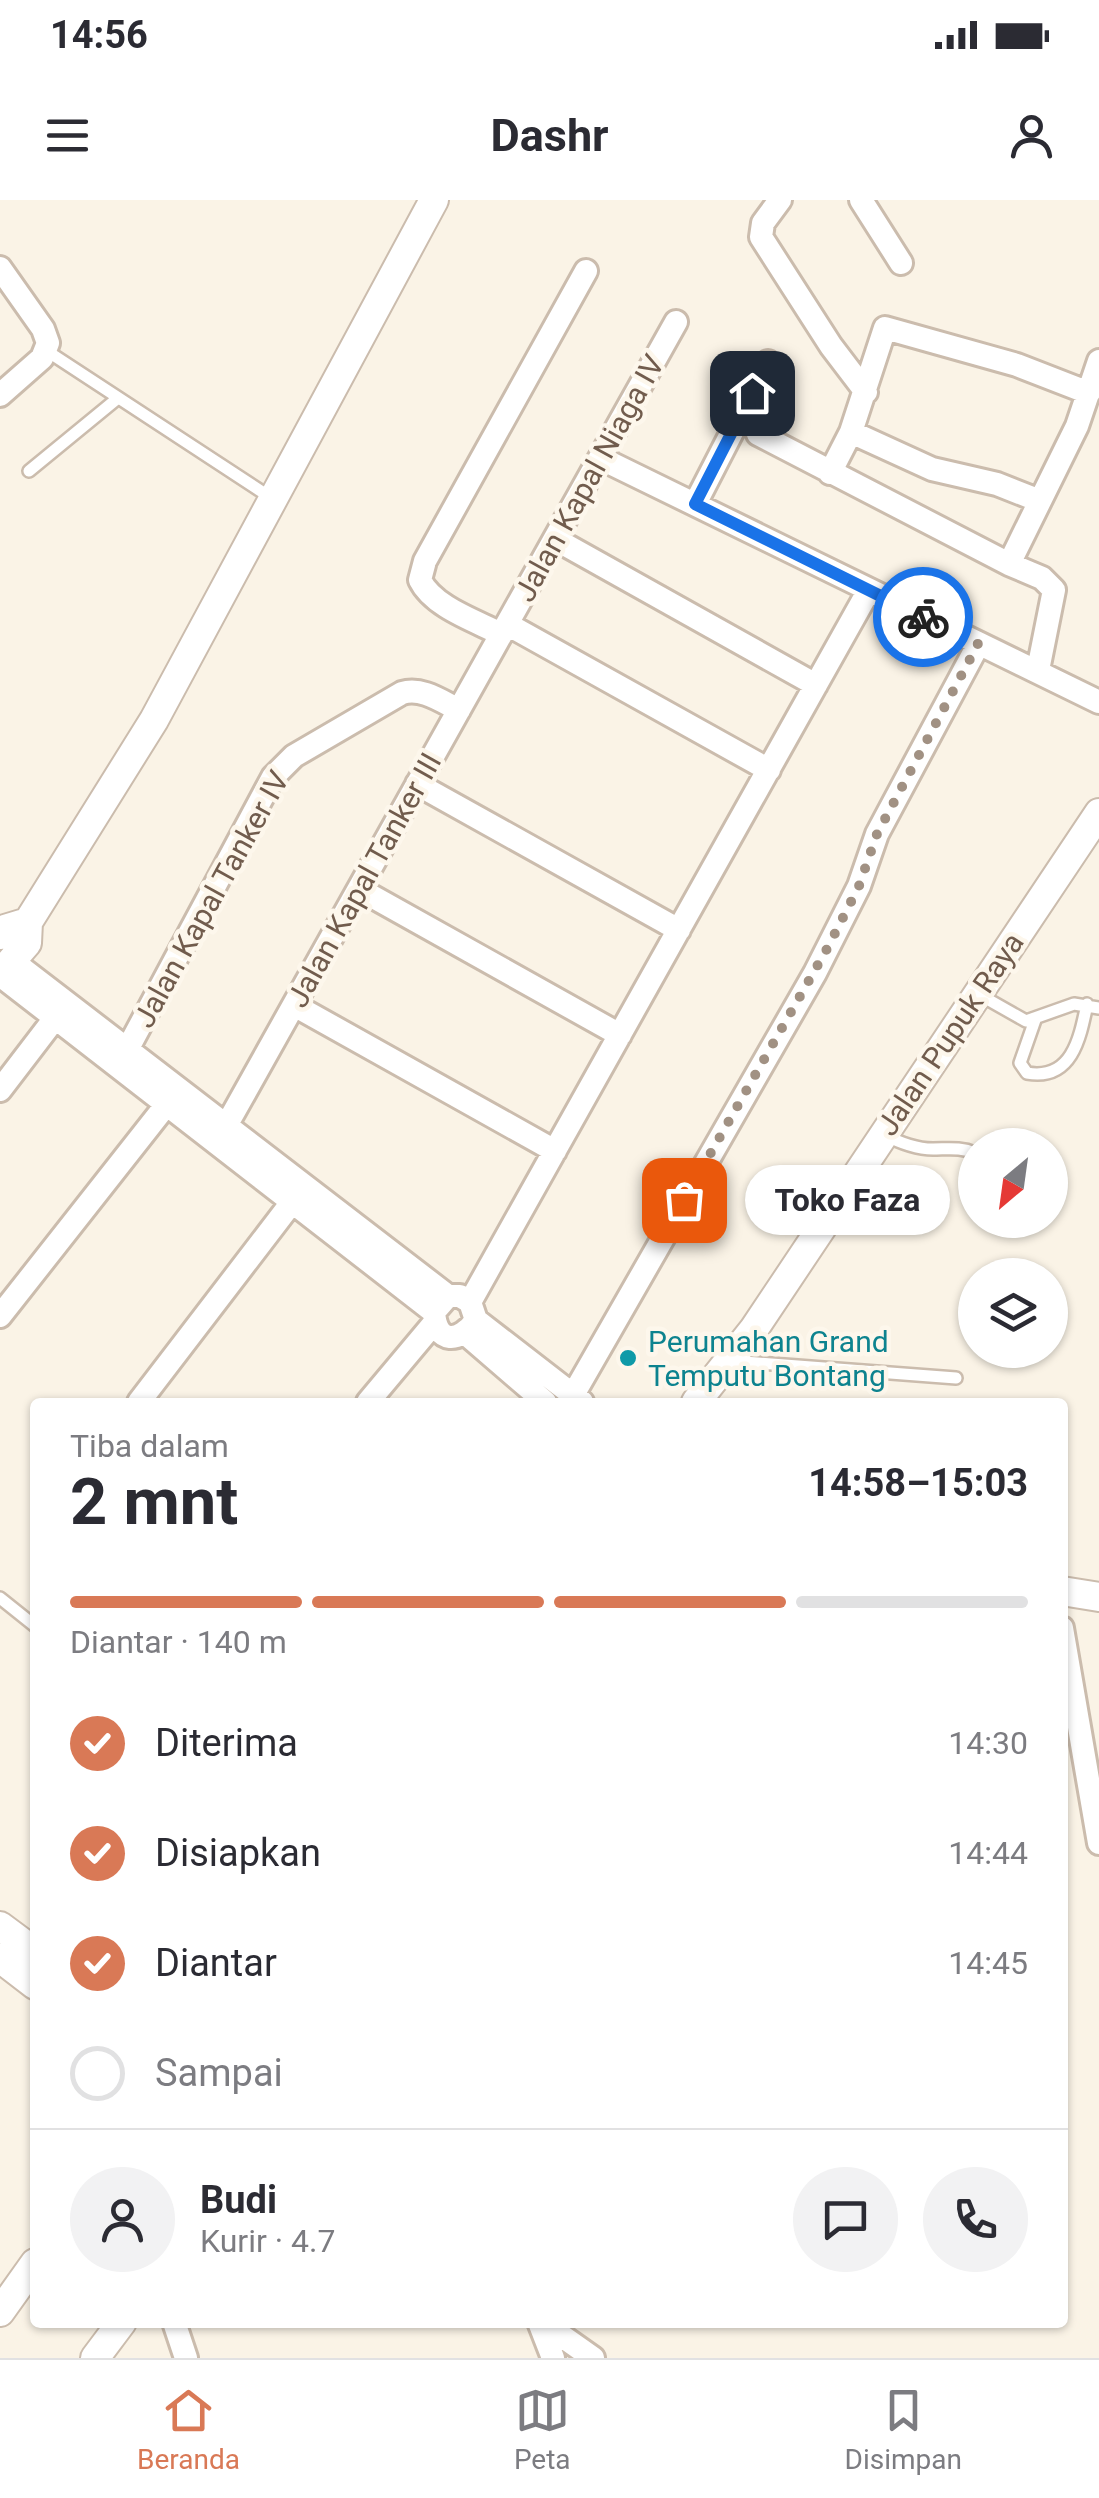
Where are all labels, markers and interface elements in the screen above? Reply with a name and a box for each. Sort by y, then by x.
text: 14:56 [50,13,148,57]
icon: menu [40,108,95,163]
icon: person [1004,108,1059,163]
text: Dashr [490,109,609,162]
street label: Jalan Kapal Niaga IV [507,349,671,607]
pin [710,351,795,436]
icon: home [725,366,780,421]
courier [873,567,973,667]
icon: bike [896,590,951,645]
street label: Jalan Kapal Tanker III [280,747,448,1013]
street label: Jalan Kapal Tanker IV [126,765,296,1033]
street label: Jalan Pupuk Raya [869,926,1031,1142]
north arrow [958,1128,1068,1238]
map controls [958,1128,1068,1368]
pin [642,1158,727,1243]
callout: Toko Faza [744,1165,949,1235]
icon: bag [657,1173,712,1228]
text: Toko Faza [775,1181,920,1219]
button: layers [958,1258,1068,1368]
place label: Perumahan Grand Temputu Bontang [648,1324,889,1393]
marker: Perumahan Grand Temputu Bontang [617,1347,639,1369]
text: Tiba dalam [70,1427,229,1465]
text: 14:58–15:03 [808,1461,1028,1505]
text: 2 mnt [70,1464,238,1540]
text: Diantar · 140 m [70,1623,287,1661]
icon: check [70,1716,125,1771]
text: Diterima [155,1721,298,1765]
text: 14:30 [948,1724,1028,1762]
icon: check [70,1826,125,1881]
text: Disiapkan [155,1831,321,1875]
text: 14:44 [948,1834,1028,1872]
icon: check [70,1936,125,1991]
text: Diantar [155,1941,277,1985]
text: 14:45 [948,1944,1028,1982]
text: Sampai [155,2051,283,2095]
button: person [70,2167,175,2272]
button: chat [793,2167,898,2272]
button: phone [923,2167,1028,2272]
text: Budi [200,2178,277,2222]
text: Kurir · 4.7 [200,2222,335,2260]
tab: Beranda [137,2383,240,2476]
tab: Peta [514,2383,571,2476]
tab: Disimpan [845,2383,962,2476]

